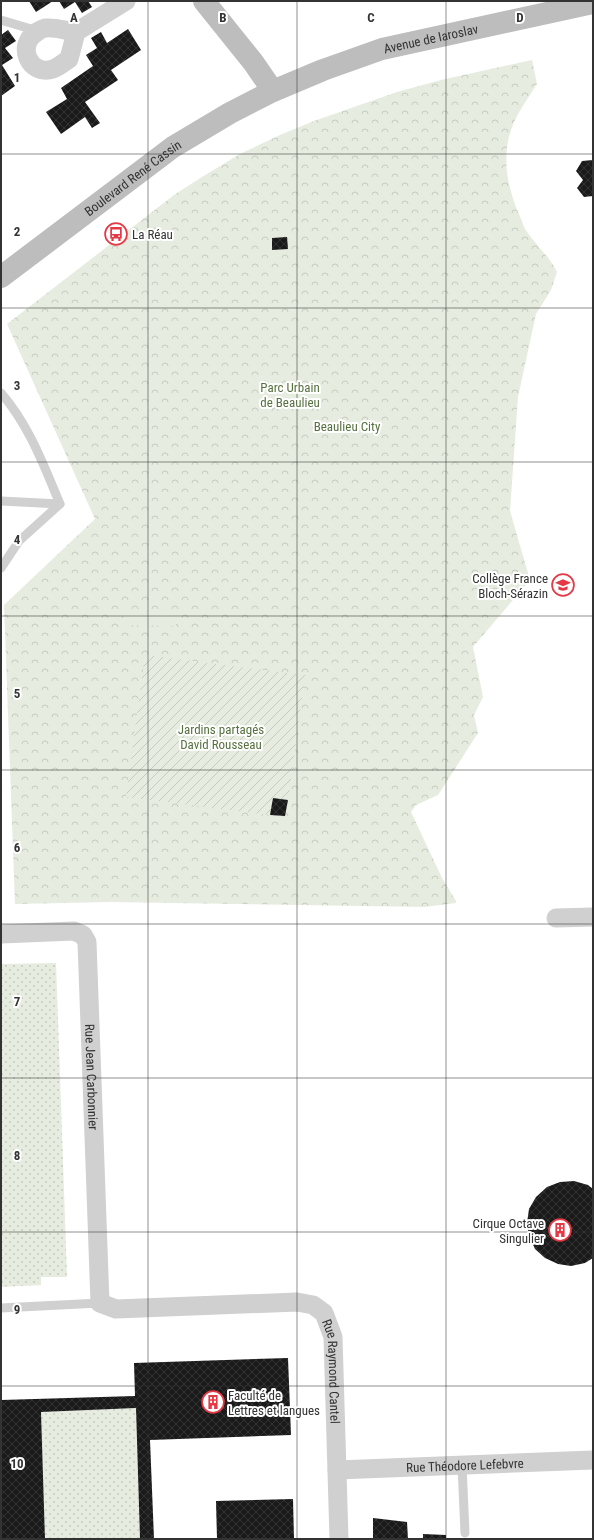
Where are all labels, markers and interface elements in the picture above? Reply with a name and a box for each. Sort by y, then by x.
text: A [70,10,78,25]
text: B [219,10,227,25]
text: C [367,10,375,25]
text: D [516,10,524,25]
street label: Avenue de Iaroslav [382,21,480,56]
text: 1 [14,70,20,85]
street label: Boulevard René Cassin [81,136,184,219]
bus stop icon: La Réau [103,221,129,247]
text: 2 [14,224,21,239]
place label: La Réau [132,227,173,242]
text: 3 [14,378,20,393]
park label: Parc Urbain de Beaulieu [260,380,320,410]
park label: Beaulieu City [314,419,381,434]
text: 4 [14,532,21,547]
place label: Collège France Bloch-Sérazin [472,571,548,601]
school or university icon: Collège France Bloch-Sérazin [550,572,576,598]
text: 5 [14,686,21,701]
park label: Jardins partagés David Rousseau [178,722,264,752]
text: 6 [14,840,21,855]
text: 7 [14,994,21,1009]
street label: Rue Jean Carbonnier [82,1024,101,1130]
text: 8 [14,1148,20,1163]
place label: Cirque Octave Singulier [473,1216,544,1246]
building icon: Cirque Octave Singulier [547,1217,573,1243]
text: 9 [14,1302,20,1317]
street label: Rue Raymond Cantel [319,1317,343,1424]
place label: Faculté de Lettres et langues [228,1388,320,1418]
building icon: Faculté de Lettres et langues [200,1389,226,1415]
street label: Rue Théodore Lefebvre [406,1455,524,1475]
text: 10 [10,1456,24,1471]

